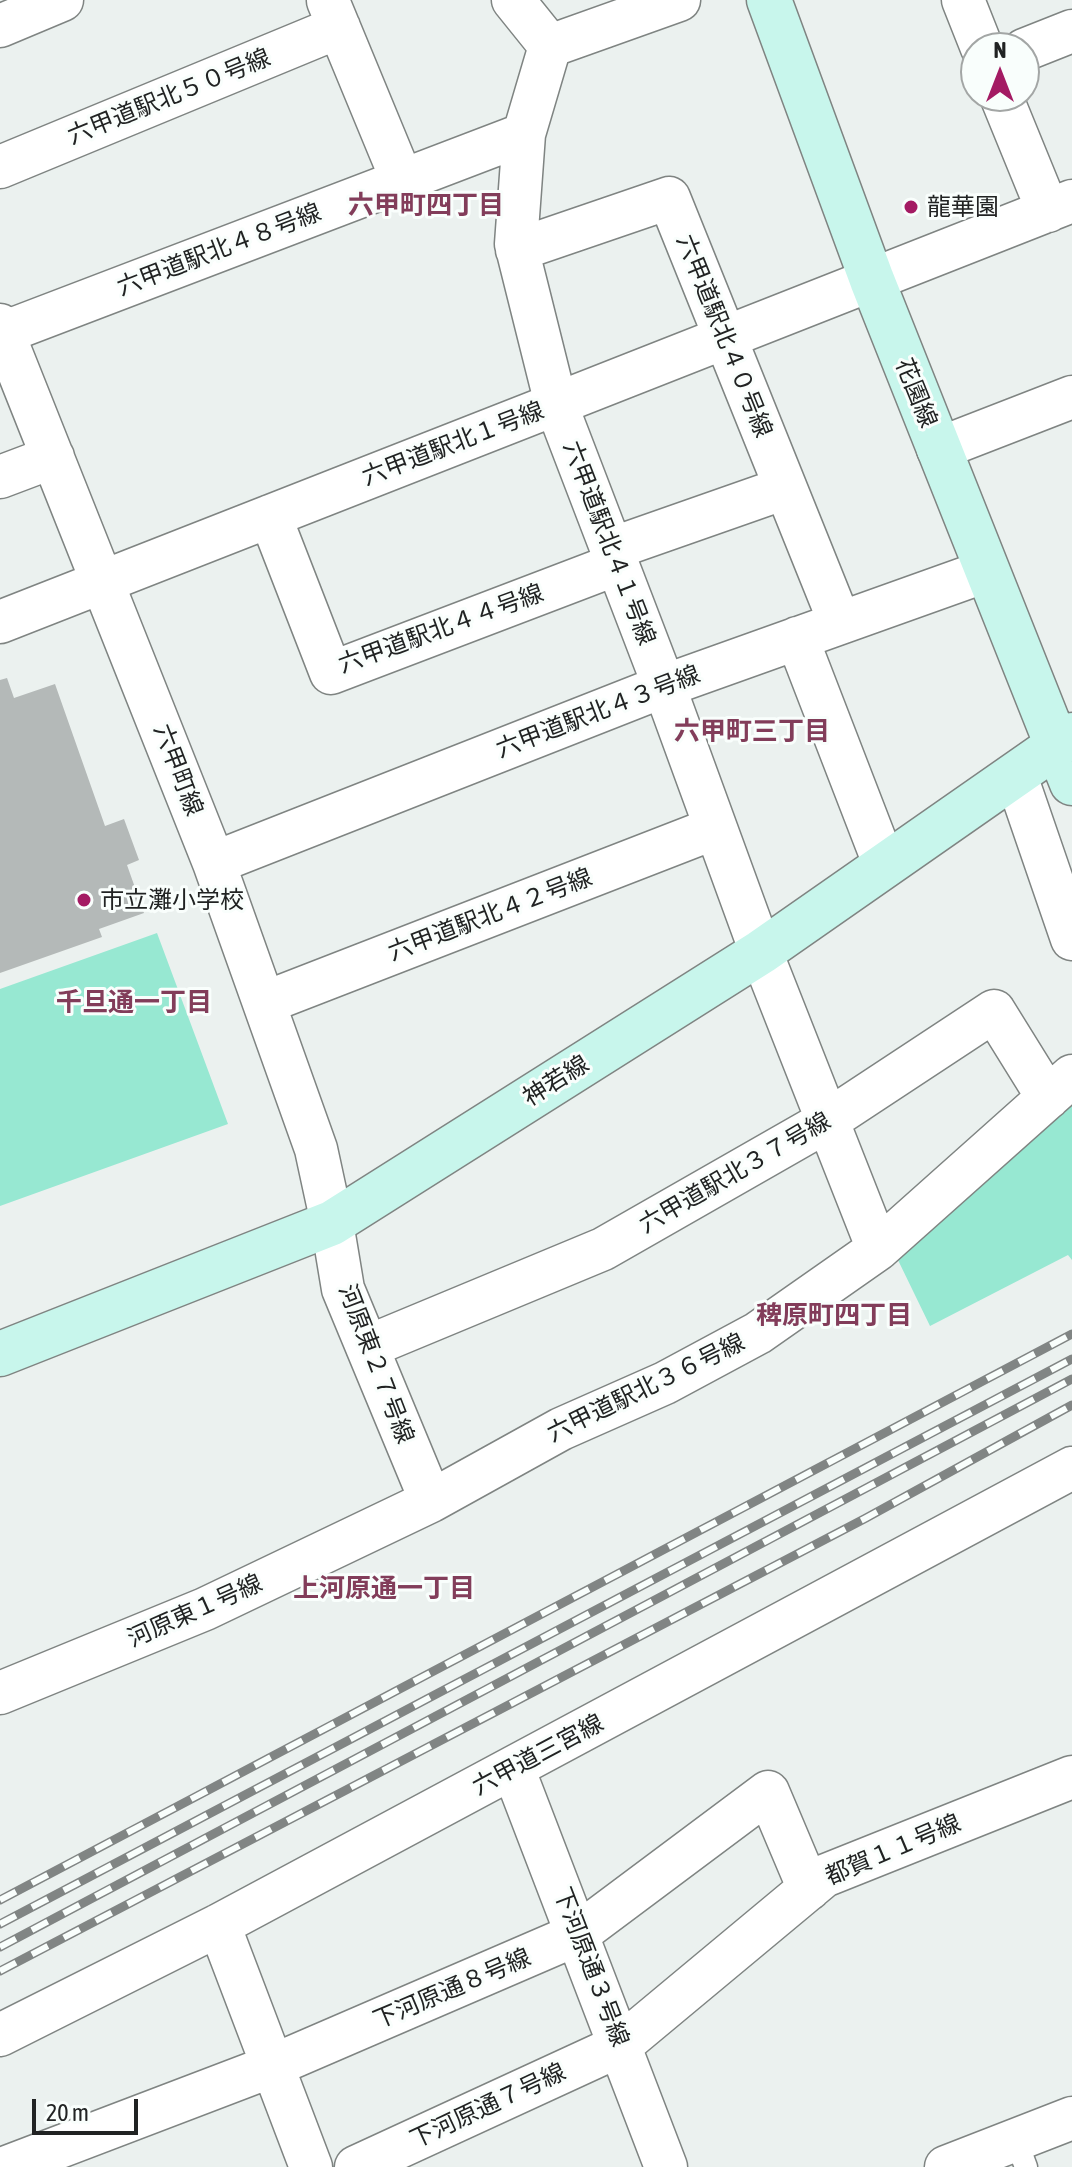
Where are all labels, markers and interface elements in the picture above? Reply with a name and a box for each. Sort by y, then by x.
north arrow [960,32,1040,112]
text: N [994,37,1006,63]
street label: 六甲道駅北５０号線 [63,43,275,151]
district label: 六甲町四丁目 [348,190,504,222]
place label: 龍華園 [927,193,999,221]
street label: 六甲道駅北４８号線 [113,198,325,302]
marker: 龍華園 [902,198,920,216]
street label: 六甲道駅北４０号線 [670,230,778,442]
street label: 花園線 [889,354,943,432]
street label: 六甲道駅北１号線 [358,396,548,492]
street label: 六甲道駅北４１号線 [557,437,661,649]
street label: 六甲道駅北４４号線 [335,579,547,679]
street label: 六甲道駅北４３号線 [492,660,704,764]
district label: 六甲町三丁目 [674,716,830,748]
street label: 六甲町線 [147,720,209,820]
street label: 六甲道駅北４２号線 [384,863,596,967]
place label: 市立灘小学校 [100,886,244,914]
marker: 市立灘小学校 [75,891,93,909]
district label: 千旦通一丁目 [56,987,212,1019]
street label: 神若線 [518,1050,594,1112]
street label: 六甲道駅北３７号線 [634,1107,836,1239]
street label: 河原東２７号線 [332,1280,420,1448]
district label: 稗原町四丁目 [756,1300,912,1332]
street label: 六甲道駅北３６号線 [543,1328,749,1448]
street label: 河原東１号線 [123,1569,267,1653]
district label: 上河原通一丁目 [293,1573,475,1605]
street label: 六甲道三宮線 [468,1708,608,1802]
street label: 都賀１１号線 [821,1809,965,1891]
street label: 下河原通３号線 [547,1883,635,2051]
street label: 下河原通８号線 [369,1943,535,2035]
street label: 下河原通７号線 [406,2057,570,2155]
scale bar [36,2083,142,2133]
text: 20 m [46,2099,89,2126]

